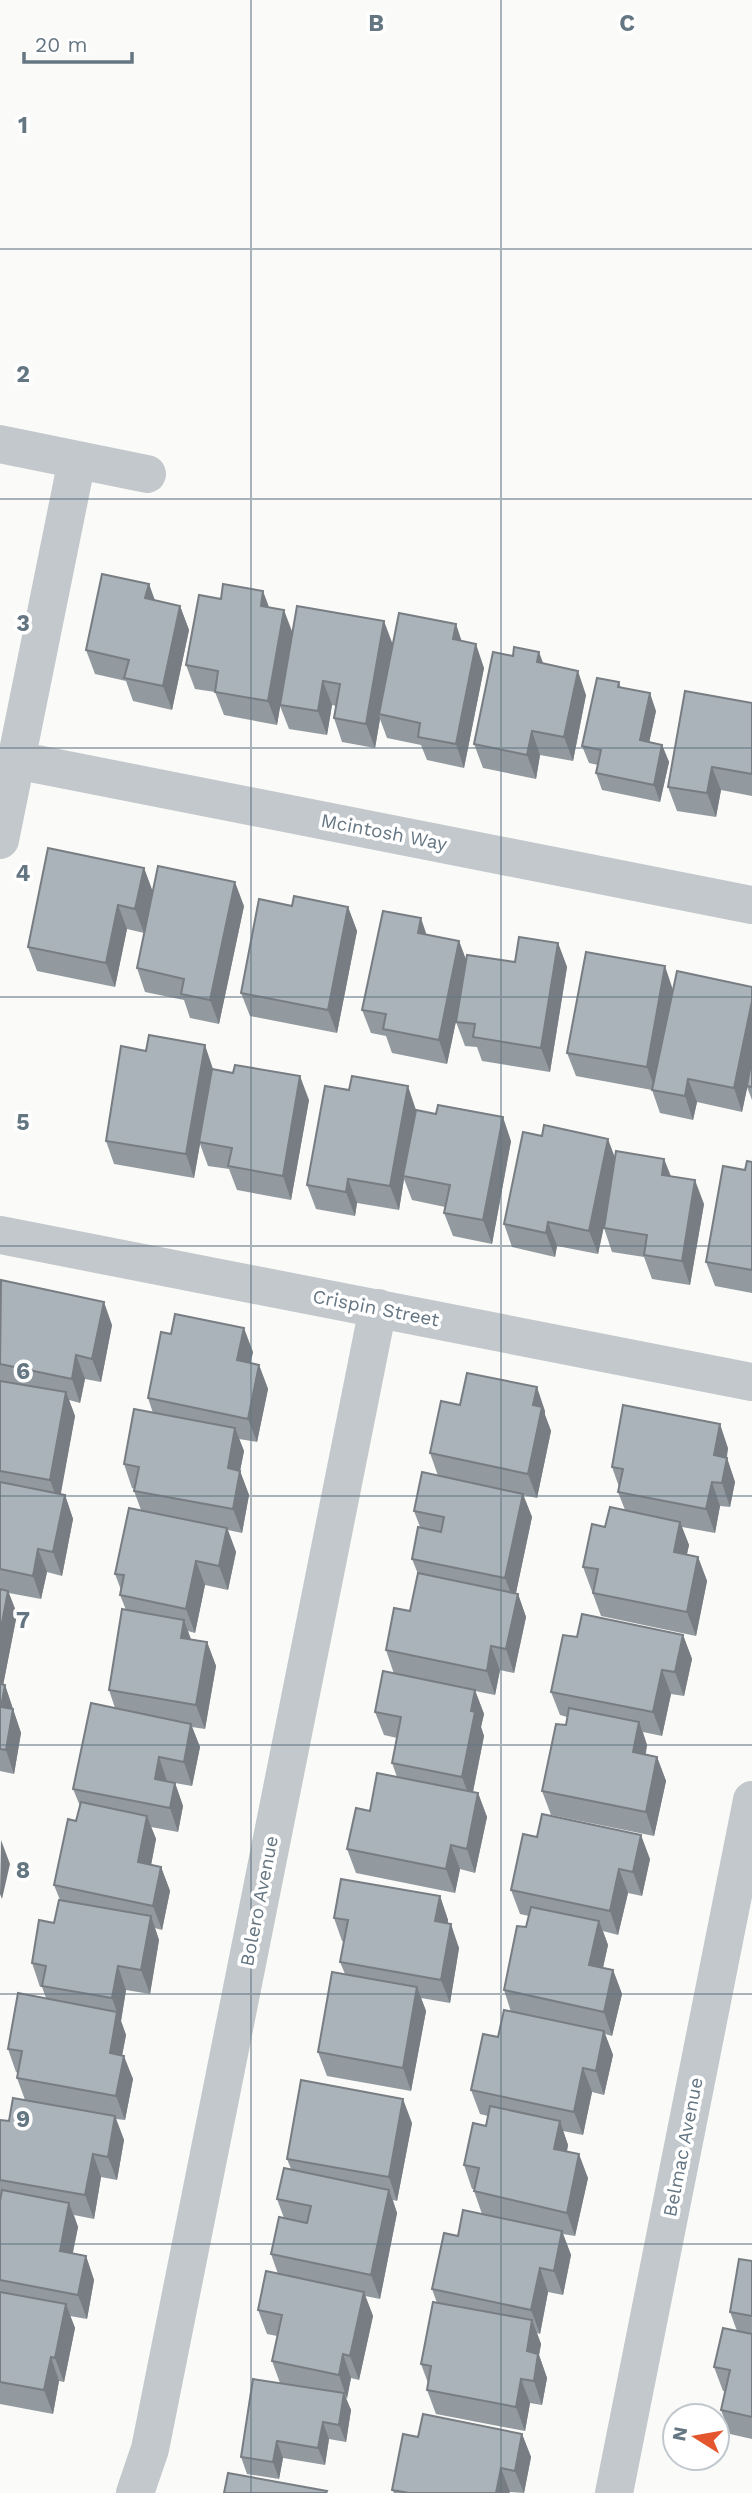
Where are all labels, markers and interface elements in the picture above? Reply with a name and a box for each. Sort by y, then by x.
text: B [368,10,384,37]
text: C [619,10,635,37]
scale bar [24,21,133,65]
text: 20 m [35,32,87,57]
text: 1 [18,112,28,139]
text: 2 [16,361,30,388]
text: 3 [16,610,30,637]
street label: Mcintosh Way [319,808,449,856]
text: 4 [16,860,31,887]
text: 5 [16,1109,30,1136]
street label: Crispin Street [311,1284,441,1332]
text: 6 [16,1358,30,1385]
text: 7 [16,1607,30,1634]
street label: Bolero Avenue [235,1834,283,1968]
text: 8 [16,1857,30,1884]
street label: Belmac Avenue [658,2075,708,2219]
text: 9 [16,2106,30,2133]
north arrow [661,2402,731,2472]
text: N [667,2425,692,2443]

